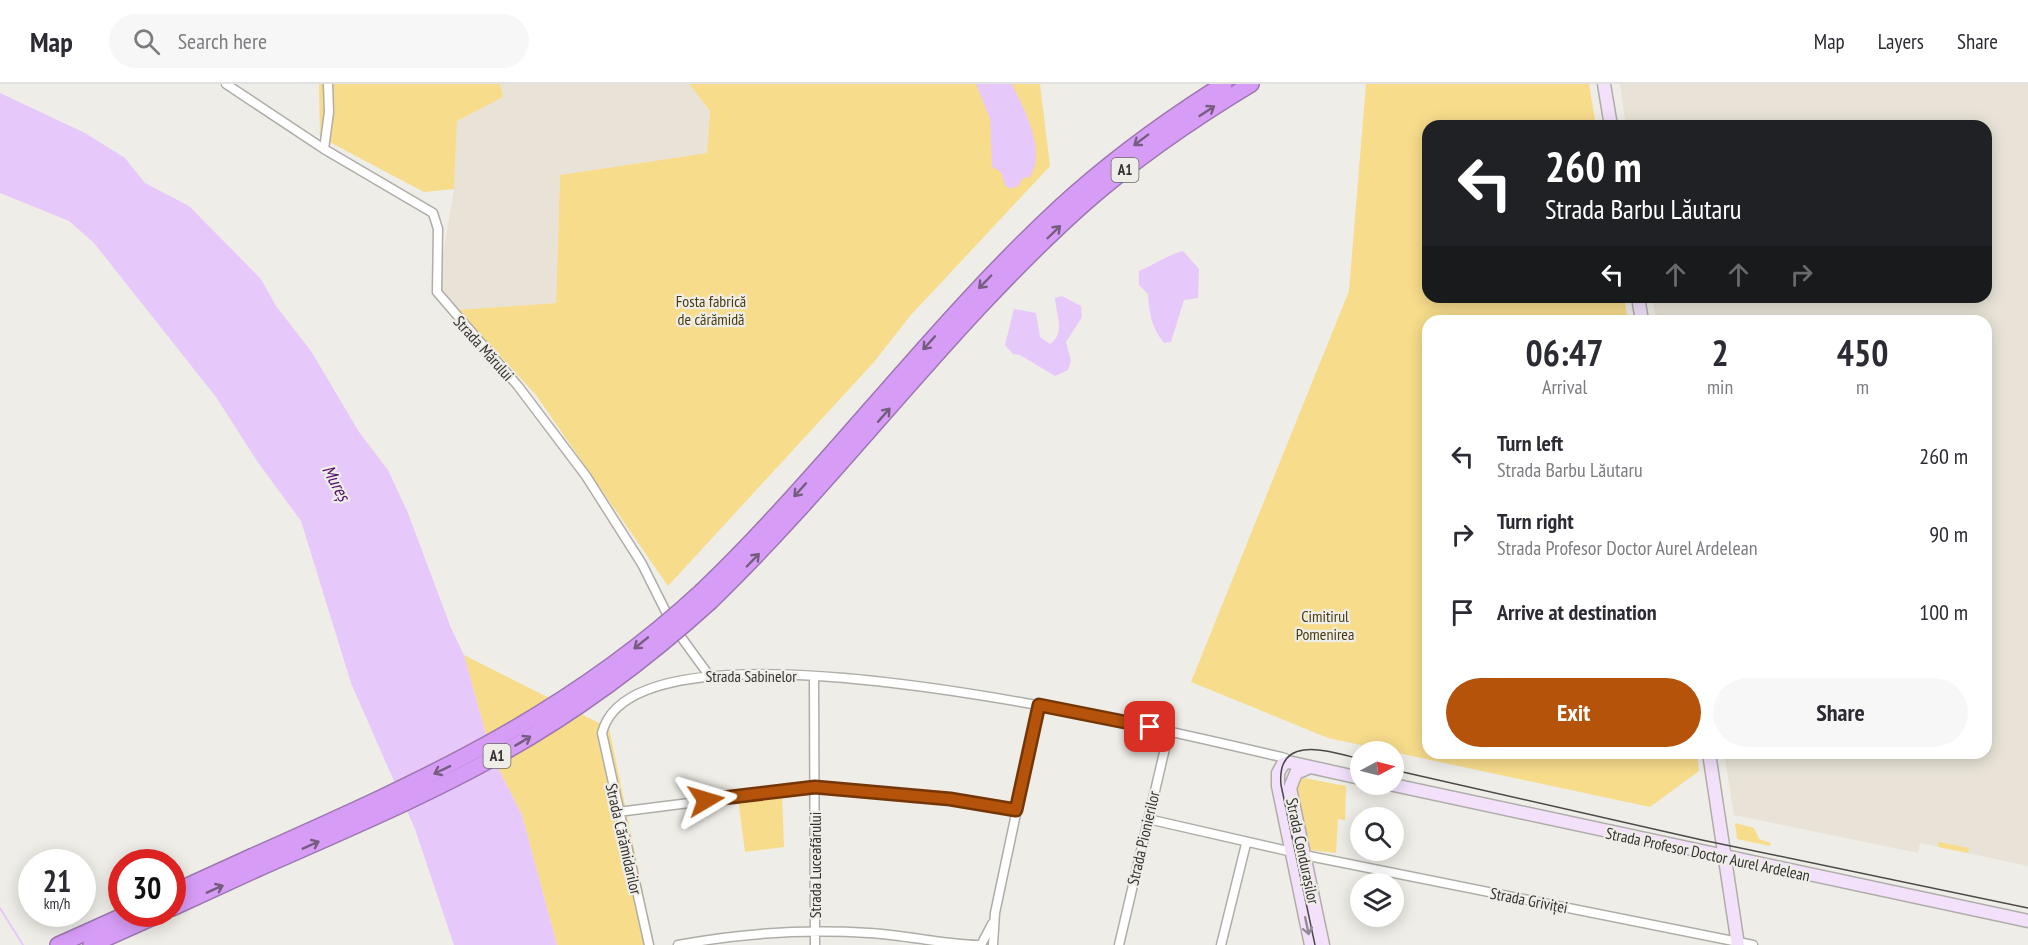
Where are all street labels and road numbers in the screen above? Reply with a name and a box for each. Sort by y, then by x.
road number: A1 [1112,158,1138,182]
street label: Strada Mărului [450,311,518,385]
street label: Strada Sabinelor [705,666,797,686]
road number: A1 [484,744,510,768]
street label: Strada Cărămidarilor [602,782,647,897]
street label: Strada Pionierilor [1122,788,1164,887]
street label: Strada Condurașilor [1282,796,1324,907]
street label: Strada Luceafărului [805,812,825,918]
street label: Strada Profesor Doctor Aurel Ardelean [1604,823,1812,885]
street label: Strada Griviței [1489,883,1569,917]

